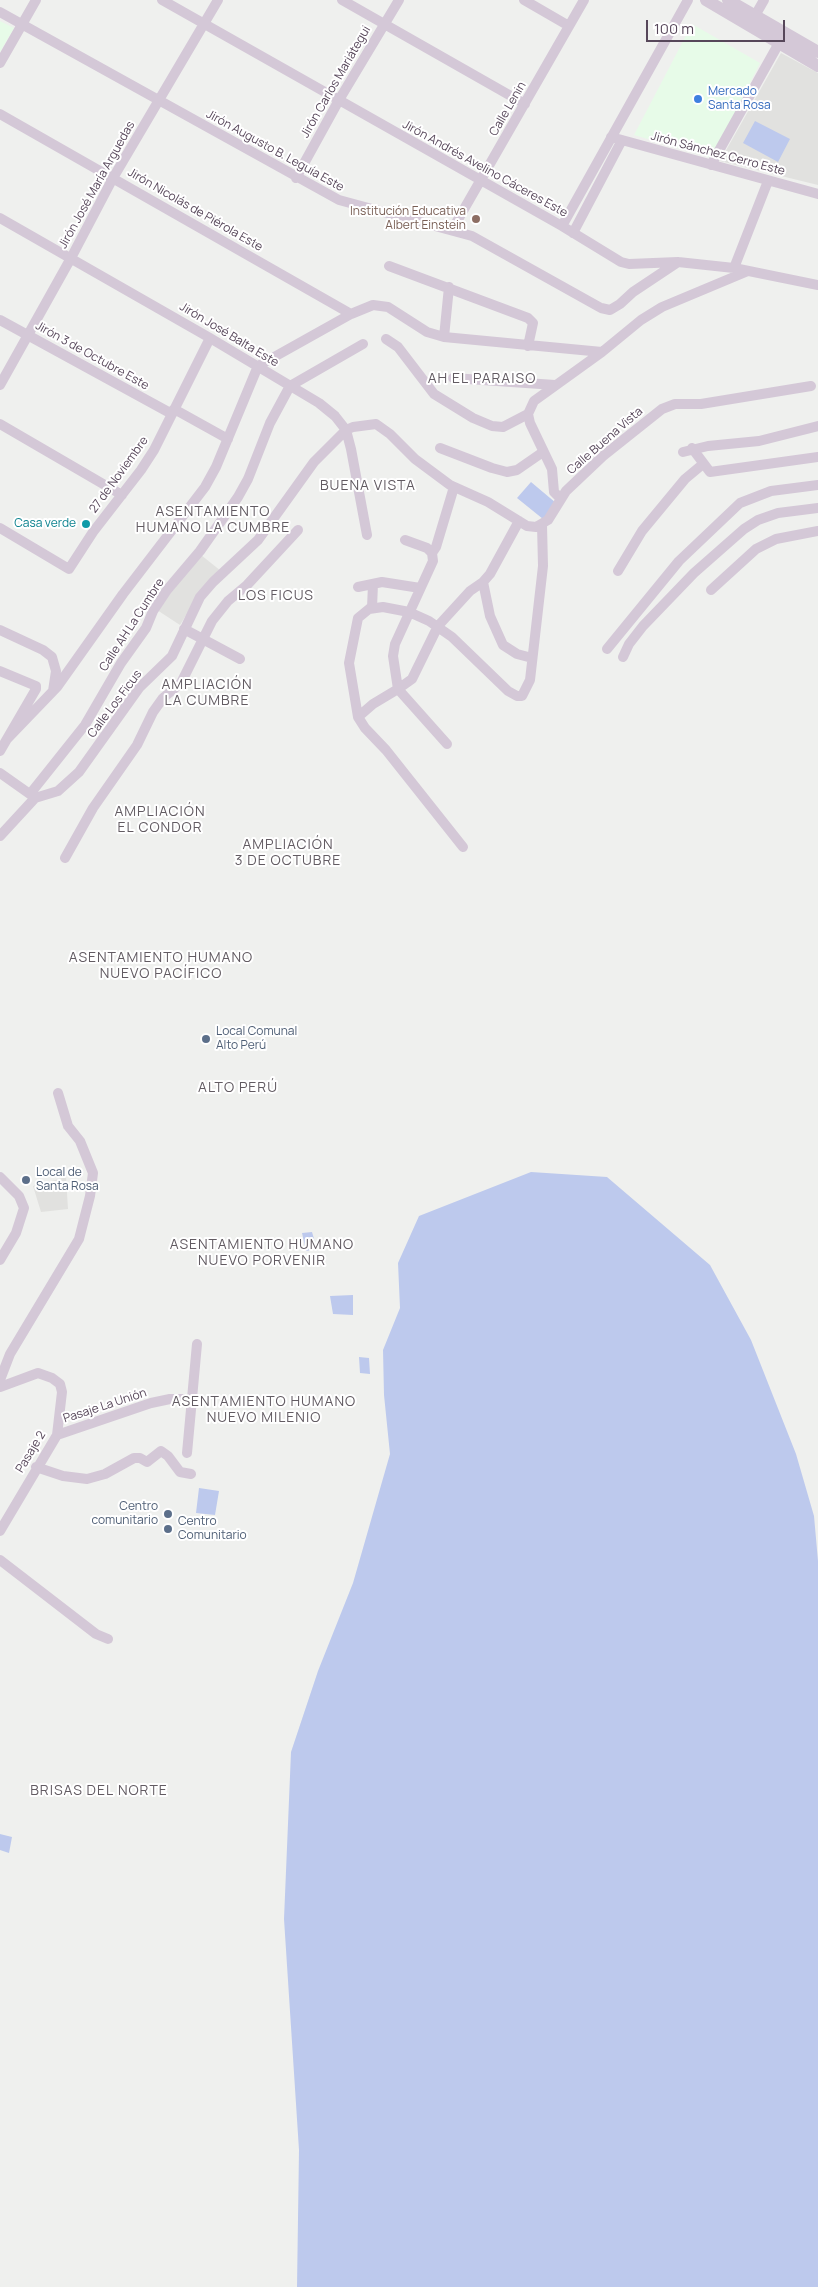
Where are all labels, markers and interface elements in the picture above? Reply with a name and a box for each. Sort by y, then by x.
scale bar [648,10,787,42]
text: 100 m [654,18,694,39]
street label: Jirón Carlos Mariátegui [298,24,374,140]
street label: Calle Lenin [487,79,529,139]
place label: Mercado Santa Rosa [708,85,771,113]
marker: Mercado Santa Rosa [692,93,704,105]
street label: Jirón Augusto B. Leguía Este [204,107,346,195]
street label: Jirón Andrés Avelino Cáceres Este [400,117,570,221]
street label: Jirón José María Arguedas [56,119,138,251]
street label: Jirón Sánchez Cerro Este [649,129,787,179]
street label: Jirón Nicolás de Piérola Este [125,165,265,255]
place label: Institución Educativa Albert Einstein [350,205,466,233]
marker: Institución Educativa Albert Einstein [470,213,482,225]
street label: Jirón José Balta Este [177,300,281,370]
street label: Jirón 3 de Octubre Este [33,319,151,393]
district label: AH EL PARAISO [426,371,538,387]
street label: Calle Buena Vista [564,404,646,478]
street label: 27 de Noviembre [86,434,152,516]
district label: BUENA VISTA [319,478,417,494]
district label: ASENTAMIENTO HUMANO LA CUMBRE [134,504,292,536]
place label: Casa verde [14,517,76,531]
marker: Casa verde [80,518,92,530]
street label: Calle AH La Cumbre [97,576,167,674]
district label: LOS FICUS [237,588,315,604]
street label: Calle Los Ficus [85,667,145,741]
district label: AMPLIACIÓN LA CUMBRE [160,677,254,710]
district label: AMPLIACIÓN EL CONDOR [113,804,207,836]
district label: AMPLIACIÓN 3 DE OCTUBRE [233,837,343,870]
district label: ASENTAMIENTO HUMANO NUEVO PACÍFICO [66,950,256,982]
place label: Local Comunal Alto Perú [216,1025,297,1053]
marker: Local Comunal Alto Perú [200,1033,212,1045]
district label: ALTO PERÚ [197,1080,279,1096]
place label: Local de Santa Rosa [36,1166,99,1194]
marker: Local de Santa Rosa [20,1174,32,1186]
district label: ASENTAMIENTO HUMANO NUEVO PORVENIR [167,1237,357,1270]
street label: Pasaje La Unión [62,1386,148,1426]
district label: ASENTAMIENTO HUMANO NUEVO MILENIO [169,1394,359,1426]
street label: Pasaje 2 [13,1429,49,1475]
place label: Centro comunitario [92,1500,158,1528]
marker: Centro comunitario [162,1508,174,1520]
place label: Centro Comunitario [178,1515,247,1543]
marker: Centro Comunitario [162,1523,174,1535]
district label: BRISAS DEL NORTE [28,1783,170,1799]

